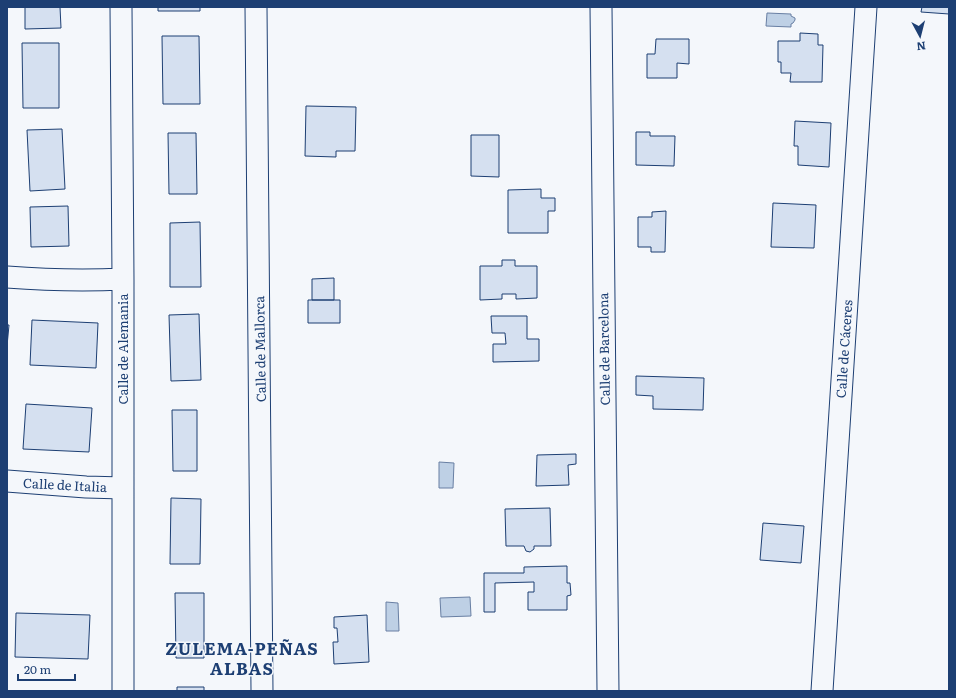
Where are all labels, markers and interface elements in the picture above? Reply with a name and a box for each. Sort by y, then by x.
north arrow [900,16,940,56]
text: N [916,38,927,55]
street label: Calle de Barcelona [593,292,614,406]
street label: Calle de Alemania [113,294,132,404]
street label: Calle de Mallorca [249,296,270,402]
street label: Calle de Cáceres [831,299,856,399]
street label: Calle de Italia [23,473,107,496]
district label: ZULEMA-PEÑAS ALBAS [165,635,319,680]
scale bar [18,656,75,682]
text: 20 m [24,660,51,678]

